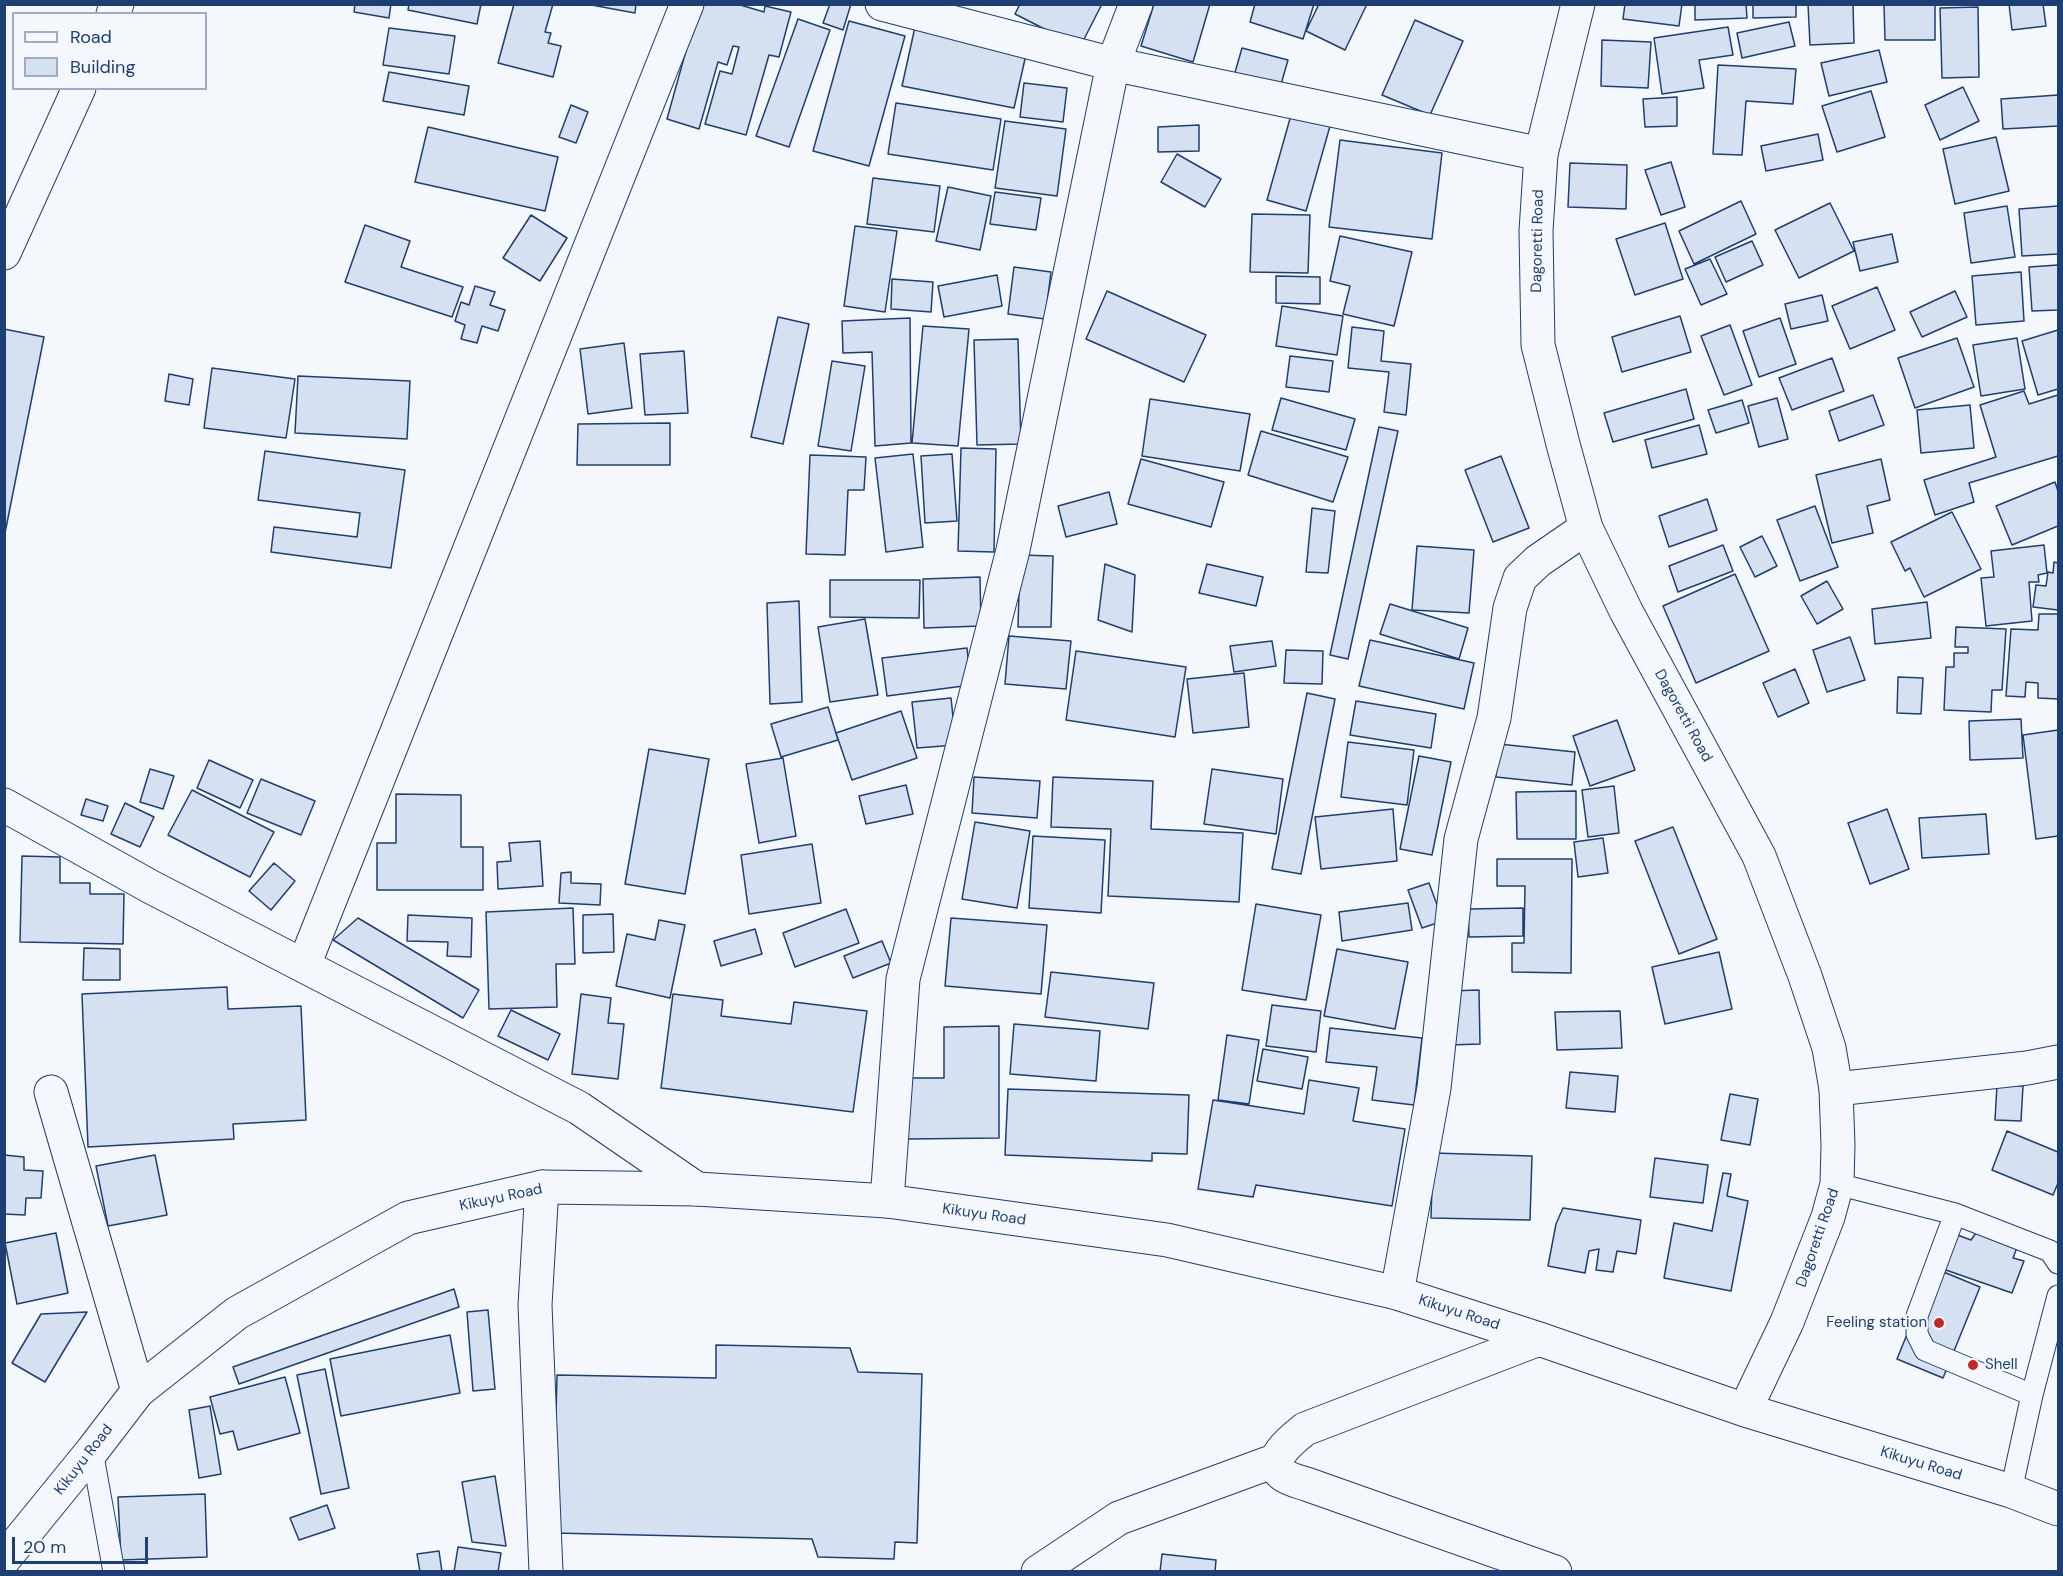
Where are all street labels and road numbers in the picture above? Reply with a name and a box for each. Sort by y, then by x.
street label: Dagoretti Road [1528,189,1548,293]
street label: Dagoretti Road [1650,666,1716,766]
street label: Kikuyu Road [458,1180,544,1216]
street label: Dagoretti Road [1793,1186,1843,1290]
street label: Kikuyu Road [941,1200,1027,1230]
street label: Kikuyu Road [1416,1291,1502,1335]
street label: Kikuyu Road [51,1421,117,1499]
street label: Kikuyu Road [1878,1443,1964,1485]

